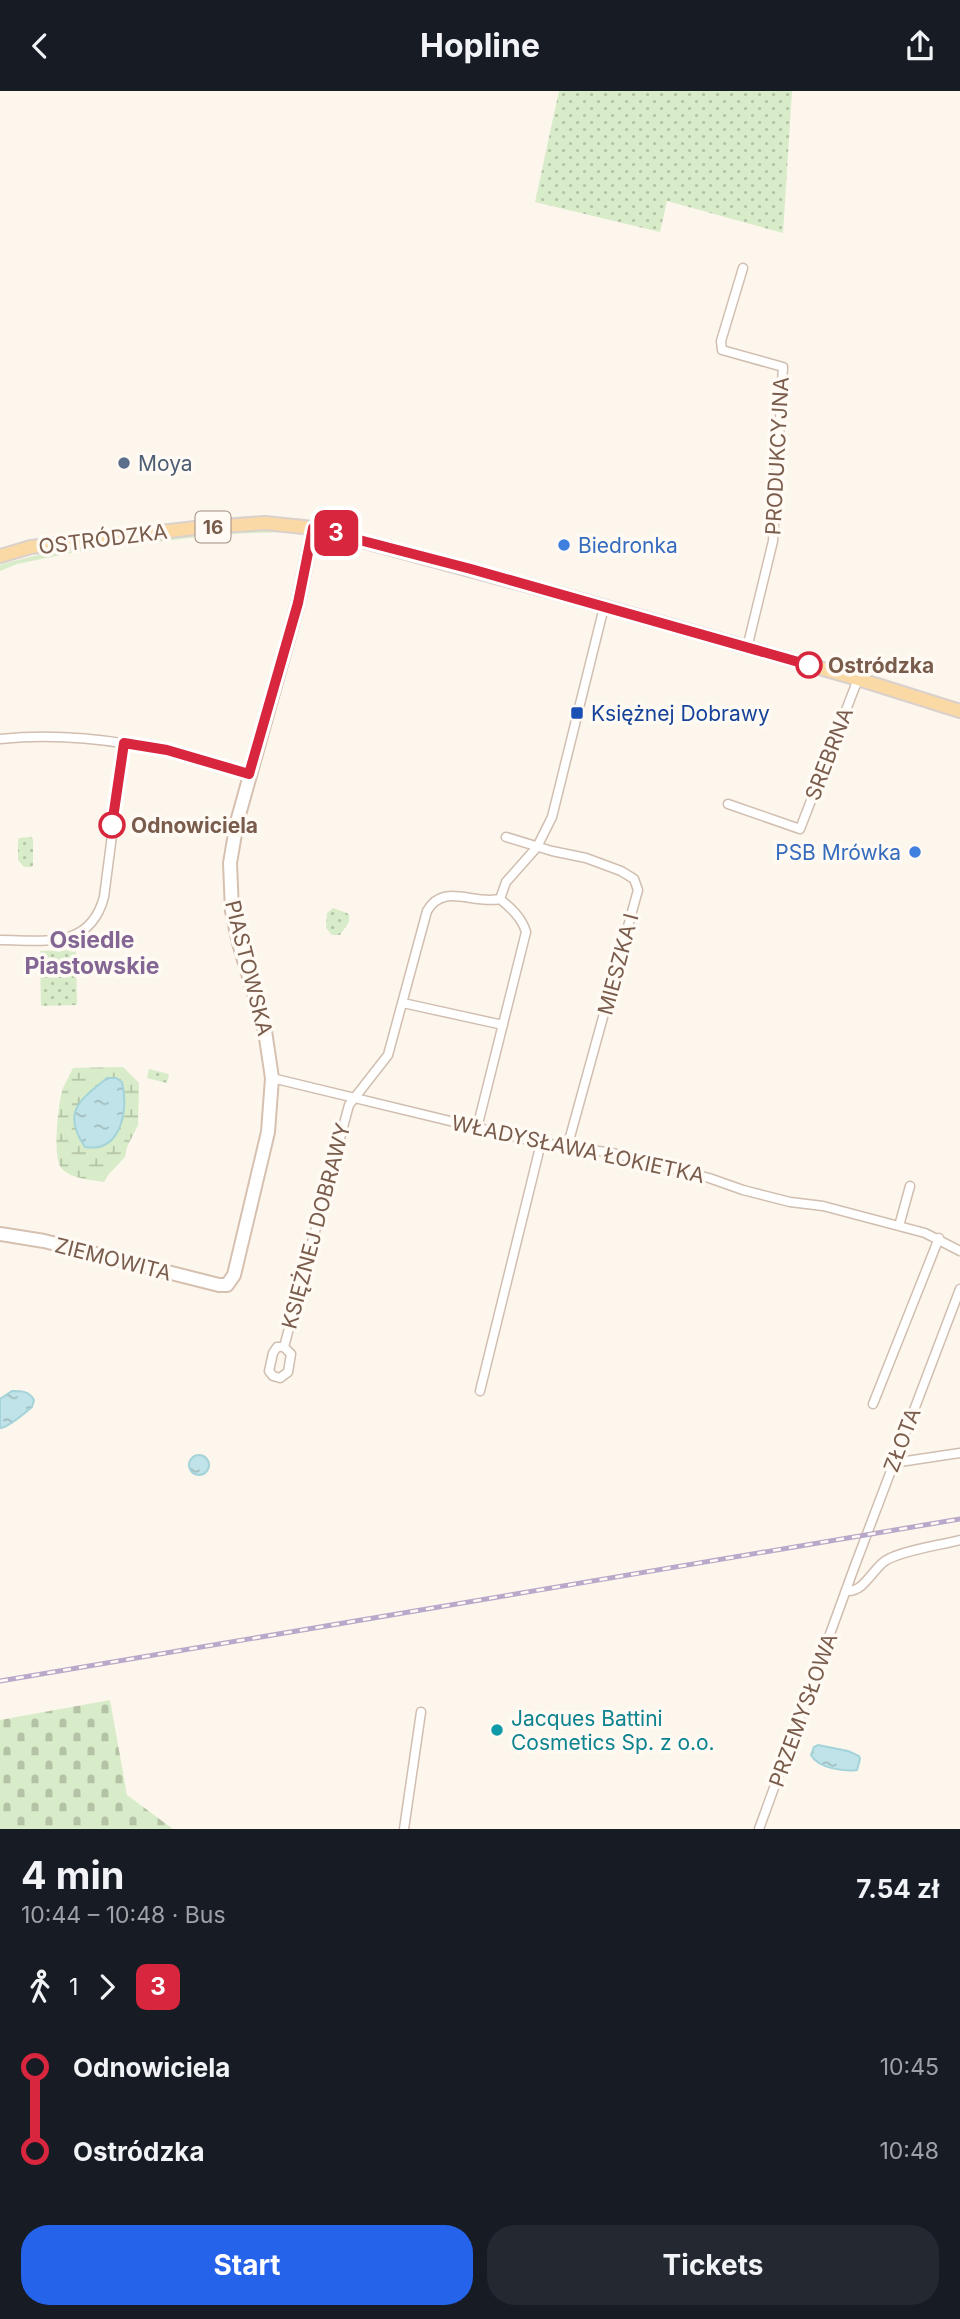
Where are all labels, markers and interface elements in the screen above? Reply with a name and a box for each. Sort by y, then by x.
text: Hopline [420,26,540,65]
icon: back [21,27,59,65]
icon: share [901,27,939,65]
street label: PRODUKCYJNA [760,376,794,536]
place label: Moya [138,451,193,476]
marker: Moya [116,455,132,471]
line badge: 3 [313,510,359,556]
road number: 16 [196,511,230,543]
street label: OSTRÓDZKA [37,518,169,559]
text: 3 [328,518,344,547]
place label: Biedronka [578,533,678,558]
marker: Biedronka [556,537,572,553]
marker: Ostródzka [796,652,822,678]
place label: Ostródzka [828,653,934,678]
place label: Księżnej Dobrawy [591,701,770,726]
street label: SREBRNA [800,704,858,804]
marker: Księżnej Dobrawy [569,705,585,721]
marker: Odnowiciela [99,812,125,838]
place label: Odnowiciela [131,813,258,838]
place label: PSB Mrówka [775,840,901,865]
marker: PSB Mrówka [907,844,923,860]
street label: PIASTOWSKA [220,898,278,1038]
street label: MIESZKA I [592,911,644,1017]
district label: Osiedle Piastowskie [24,926,160,980]
street label: WŁADYSŁAWA ŁOKIETKA [449,1110,707,1188]
street label: KSIĘŻNEJ DOBRAWY [276,1120,355,1332]
street label: ZIEMOWITA [52,1232,174,1286]
street label: ZŁOTA [878,1404,926,1476]
street label: PRZEMYSŁOWA [764,1630,842,1790]
place label: Jacques Battini Cosmetics Sp. z o.o. [511,1706,715,1755]
marker: Jacques Battini Cosmetics Sp. z o.o. [489,1722,505,1738]
text: 4 min [21,1852,124,1898]
text: 7.54 zł [856,1873,939,1904]
text: 10:44 – 10:48 · Bus [21,1901,226,1929]
icon: walk [21,1968,59,2006]
icon: forward [88,1968,126,2006]
text: 3 [150,1972,166,2001]
text: 1 [69,1973,78,2001]
text: Odnowiciela [73,2052,230,2083]
text: 10:45 [880,2053,939,2081]
text: Ostródzka [73,2136,204,2167]
text: 10:48 [879,2137,939,2165]
button: Start [21,2225,473,2305]
button: Tickets [487,2225,939,2305]

